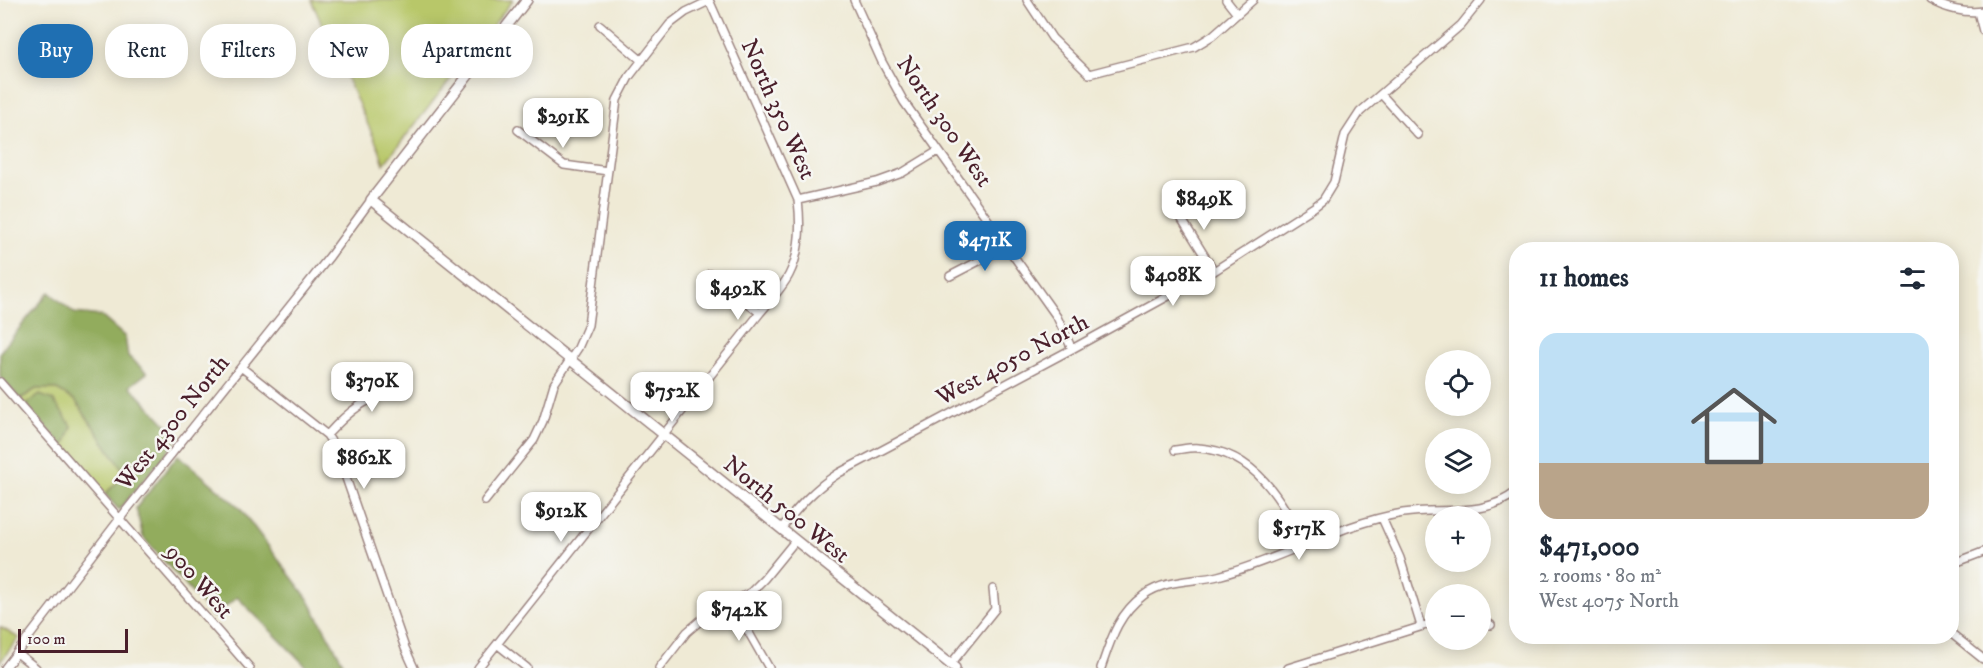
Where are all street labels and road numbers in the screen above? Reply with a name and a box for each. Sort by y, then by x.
street label: North 350 West [734,35,823,185]
street label: North 300 West [889,50,999,193]
street label: West 4050 North [930,307,1094,413]
street label: West 4300 North [108,349,237,497]
street label: North 500 West [717,449,856,570]
street label: 900 West [158,537,240,625]

